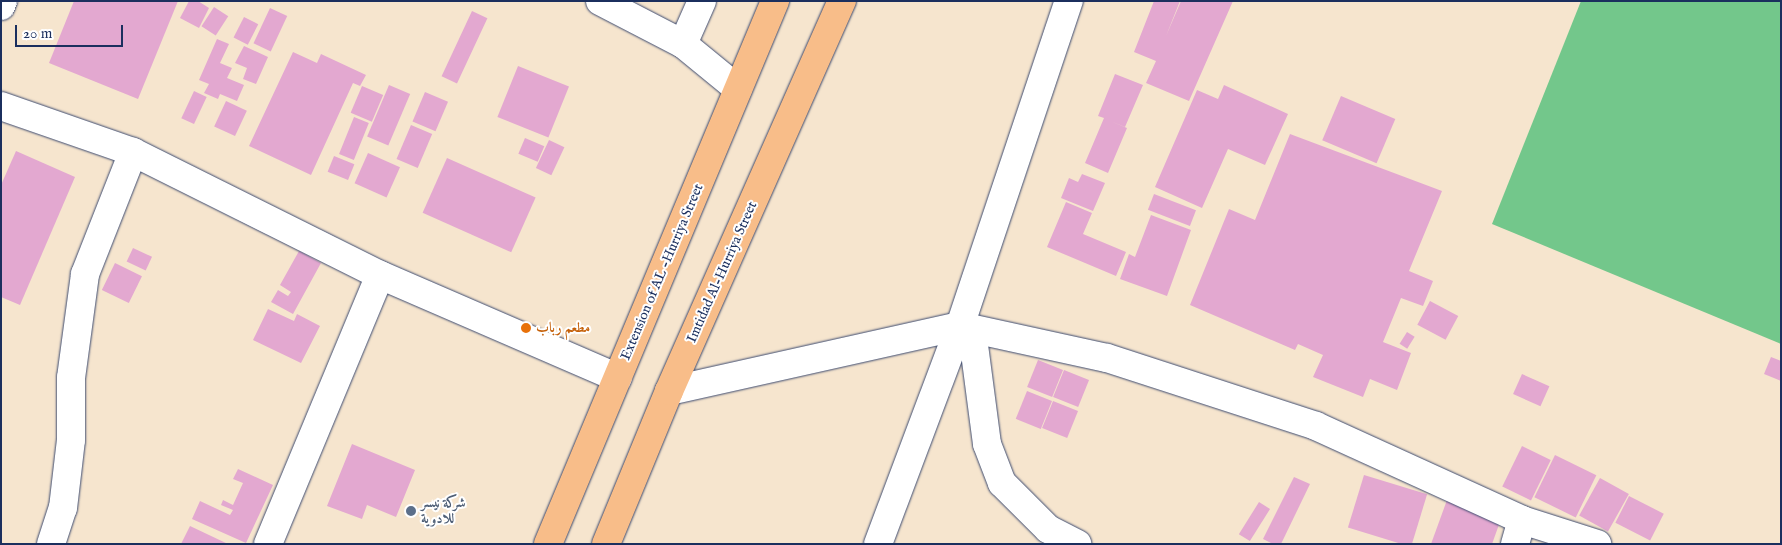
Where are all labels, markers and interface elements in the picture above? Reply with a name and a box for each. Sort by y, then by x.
scale bar [18,15,125,47]
text: 20 m [23,24,52,43]
street label: Extension of AL -Hurriya Street [617,181,707,363]
street label: Imtidad Al-Hurriya Street [683,199,761,345]
place label: مطعم رباب [536,320,590,336]
marker: مطعم رباب [520,322,532,334]
place label: شركة نيسر للادوية [421,495,466,528]
marker: شركة نيسر للادوية [405,505,417,517]

